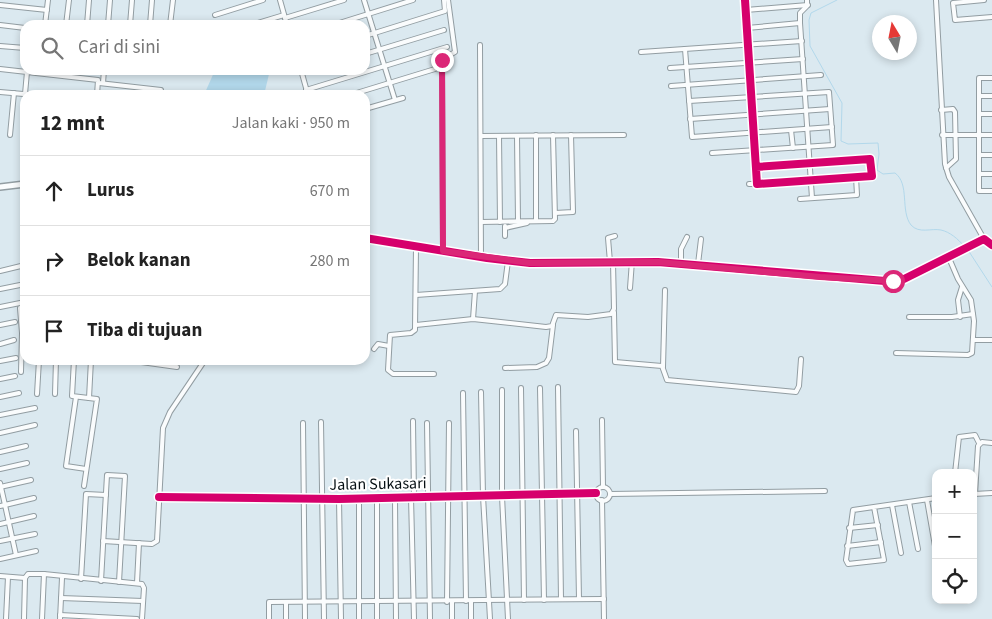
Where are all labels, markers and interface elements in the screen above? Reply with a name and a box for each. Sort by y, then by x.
north arrow [872,15,917,60]
search box [20,20,370,75]
icon: search [38,34,66,62]
text: Cari di sini [78,34,160,61]
route end [431,49,454,72]
text: 12 mnt [40,108,104,138]
text: Jalan kaki · 950 m [232,112,350,134]
icon: ahead [40,177,68,205]
text: Lurus [87,177,134,204]
text: 670 m [310,180,350,202]
icon: right [40,247,68,275]
text: Belok kanan [87,247,191,274]
text: 280 m [310,250,350,272]
route start [882,270,905,293]
icon: arrive [40,317,68,345]
text: Tiba di tujuan [87,317,202,344]
map controls [932,469,977,604]
button: + [932,469,977,514]
street label: Jalan Sukasari [329,472,427,496]
button: − [932,514,977,559]
button: locate [932,559,977,604]

